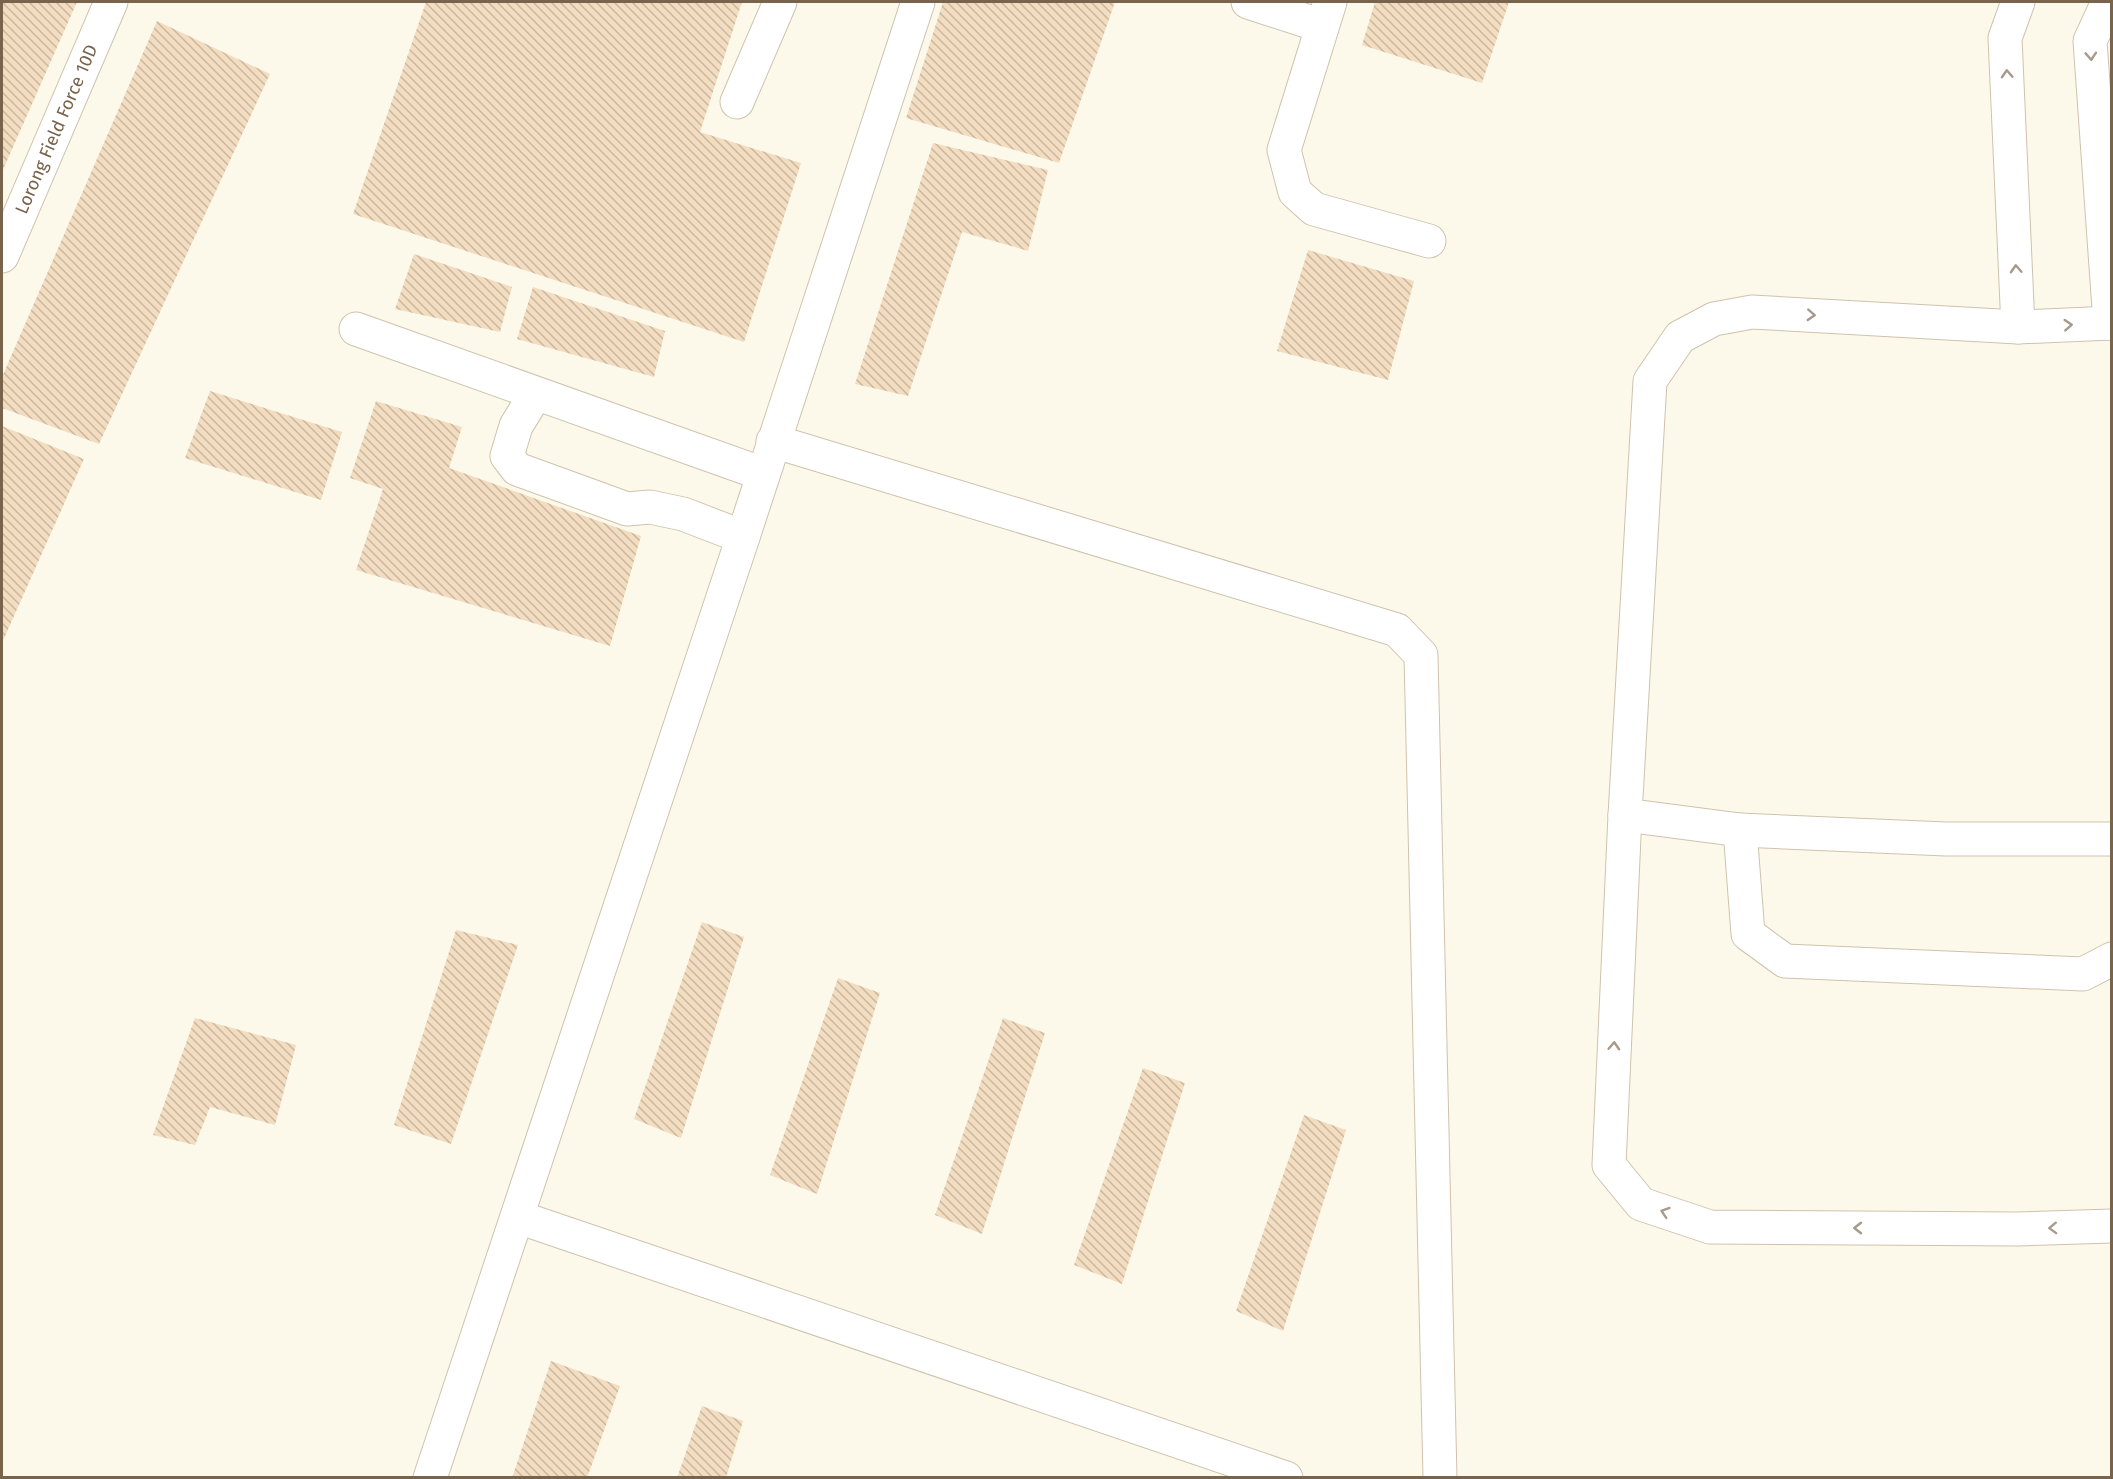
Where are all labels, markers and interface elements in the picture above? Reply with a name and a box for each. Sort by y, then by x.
street label: Lorong Field Force 10D [10,41,102,217]
one-way arrow [2084,52,2097,61]
one-way arrow [2001,69,2014,78]
one-way arrow [2009,264,2022,273]
one-way arrow [1806,309,1815,322]
one-way arrow [2064,318,2073,331]
one-way arrow [1608,1042,1621,1051]
one-way arrow [1660,1207,1671,1220]
one-way arrow [1854,1222,1863,1234]
one-way arrow [2049,1222,2058,1235]

